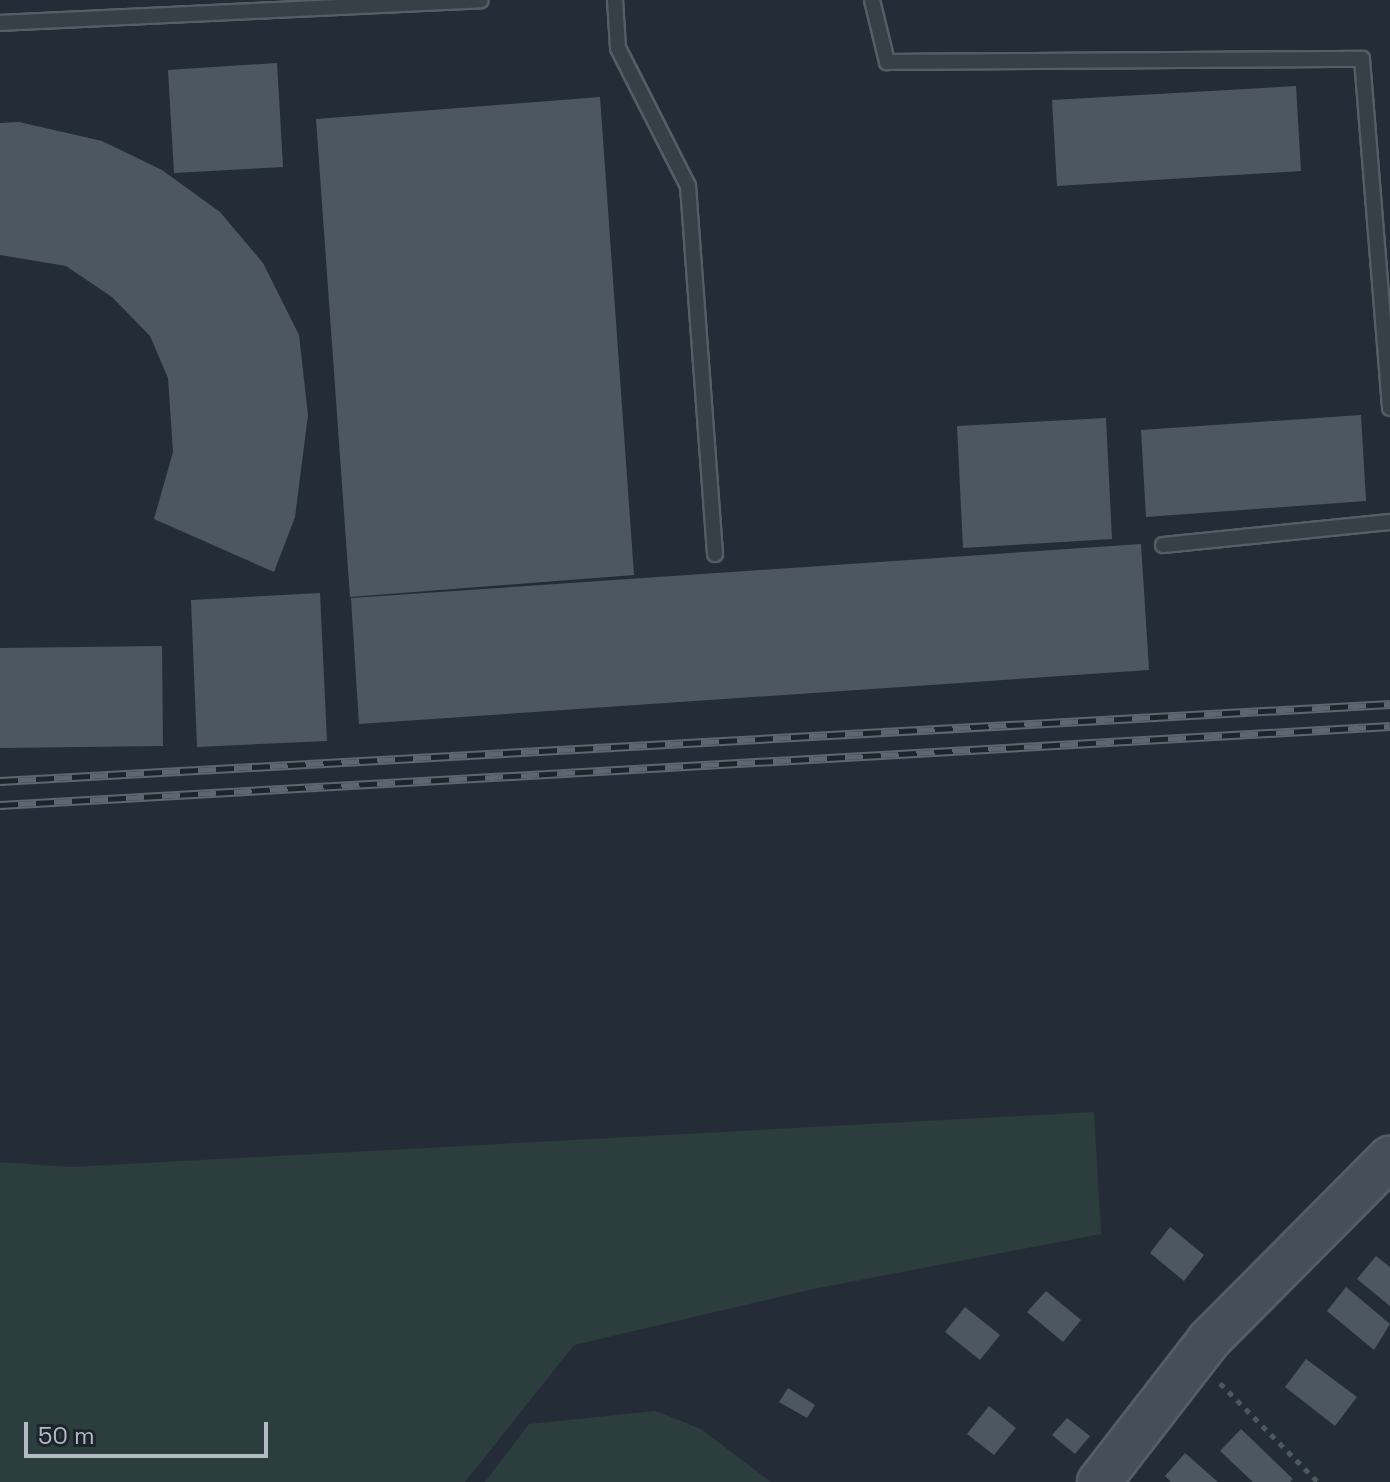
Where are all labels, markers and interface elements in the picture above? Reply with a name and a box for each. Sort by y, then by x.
scale bar [28,1406,272,1456]
text: 50 m [38,1420,95,1451]

